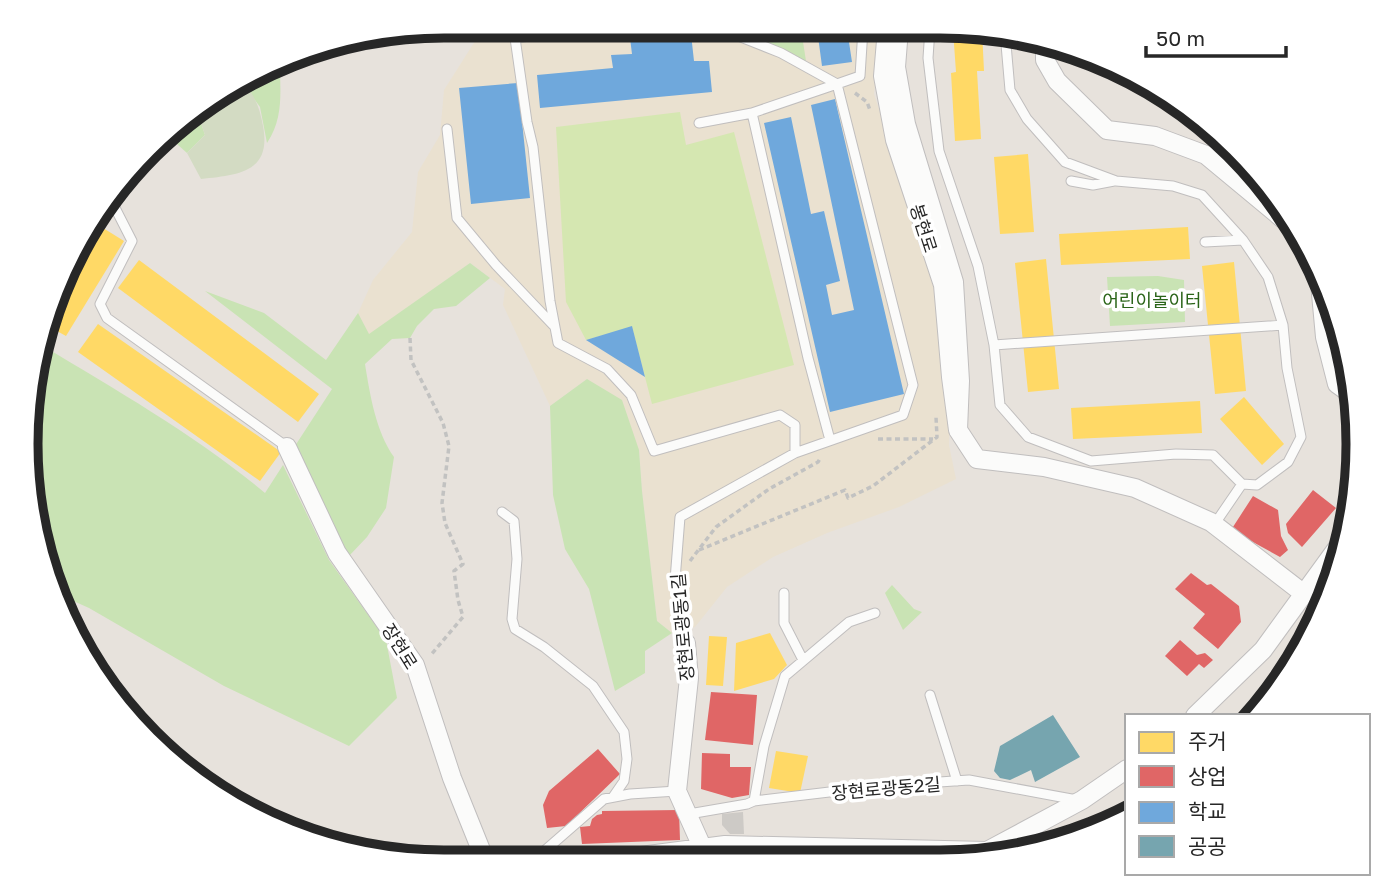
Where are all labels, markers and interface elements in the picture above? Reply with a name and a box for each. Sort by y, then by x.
scale bar [1146,14,1286,58]
text: 50 m [1156,25,1205,51]
street label: 봉현로 [906,201,942,255]
park label: 어린이놀이터 [1102,289,1202,311]
street label: 장현로광동1길 [666,572,698,682]
street label: 장현로 [378,619,422,673]
legend [1125,714,1370,875]
text: 주거 [1188,728,1227,754]
text: 상업 [1188,763,1227,789]
street label: 장현로광동2길 [830,772,942,804]
text: 학교 [1188,798,1227,824]
text: 공공 [1188,833,1227,859]

